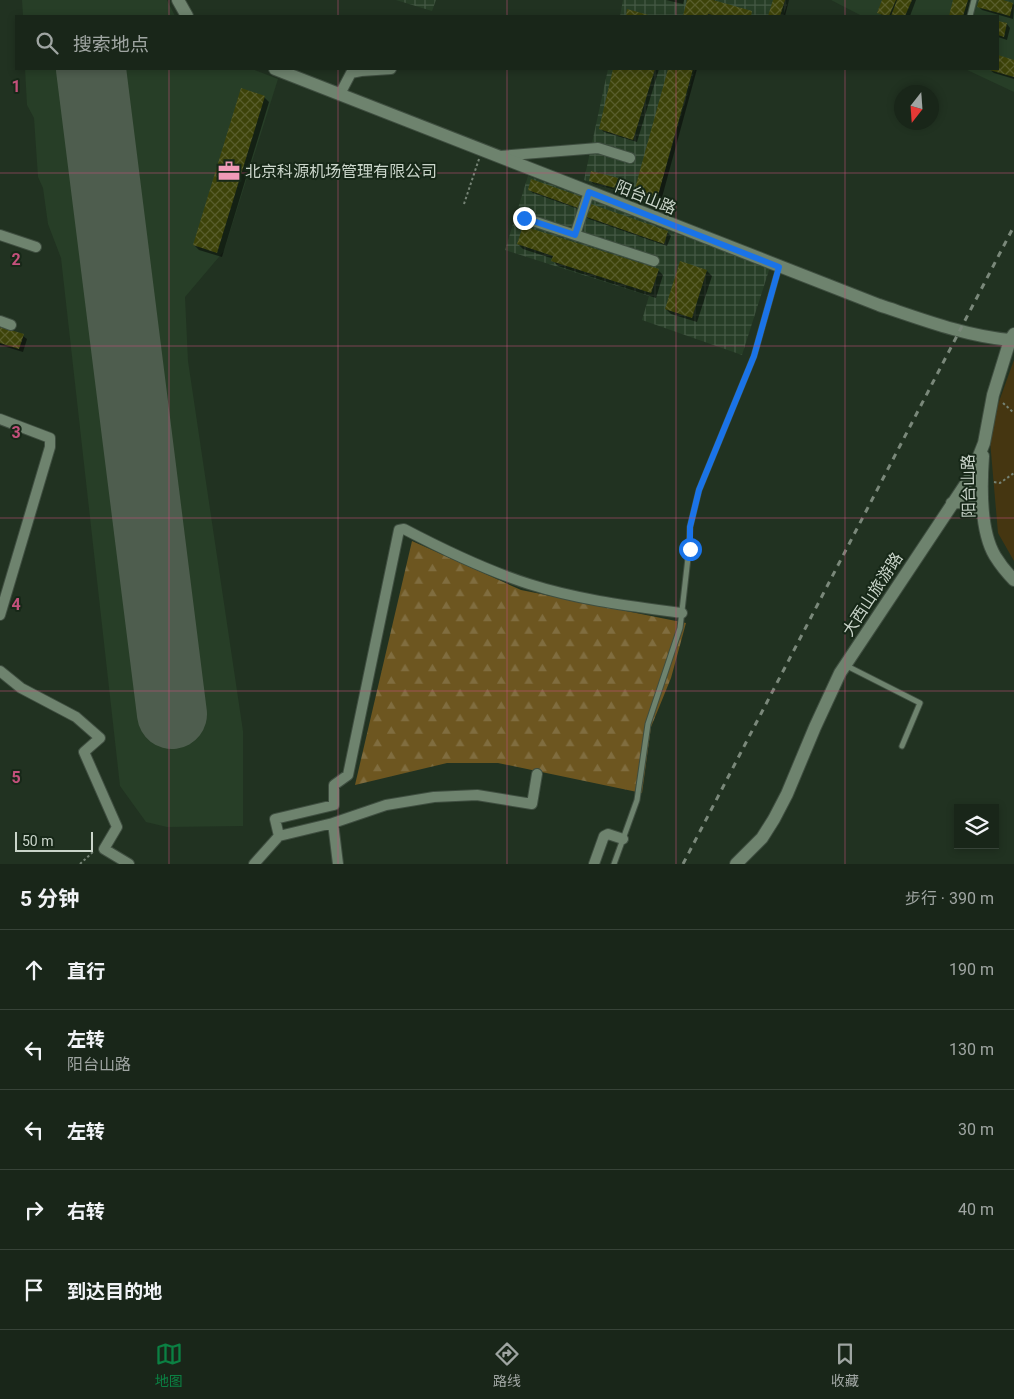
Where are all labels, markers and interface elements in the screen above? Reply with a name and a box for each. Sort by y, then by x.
search box [15,15,999,70]
icon: search [33,29,61,57]
text: 搜索地点 [73,33,149,56]
text: 1 [11,77,21,96]
north arrow [894,85,939,130]
office icon: 北京科源机场管理有限公司 [216,158,242,184]
place label: 北京科源机场管理有限公司 [245,162,437,181]
street label: 阳台山路 [613,177,679,218]
route end [513,207,536,230]
text: 2 [11,250,21,269]
text: 3 [11,423,21,442]
street label: 阳台山路 [958,454,979,518]
route start [679,538,702,561]
street label: 大西山旅游路 [838,549,907,640]
text: 4 [11,595,21,614]
text: 5 [11,768,21,787]
map controls [954,804,999,849]
button: layers [954,804,999,849]
scale bar [15,829,92,852]
text: 50 m [22,833,54,849]
text: 5 分钟 [20,887,79,911]
text: 步行 · 390 m [905,889,994,908]
icon: ahead [20,956,48,984]
text: 直行 [67,960,105,983]
text: 190 m [949,960,994,979]
text: 左转 [67,1028,105,1051]
icon: left [20,1036,48,1064]
text: 130 m [949,1040,994,1059]
text: 阳台山路 [67,1055,131,1074]
icon: left [20,1116,48,1144]
text: 左转 [67,1120,105,1143]
text: 30 m [958,1120,994,1139]
icon: right [20,1196,48,1224]
text: 右转 [67,1200,105,1223]
text: 40 m [958,1200,994,1219]
icon: arrive [20,1276,48,1304]
text: 到达目的地 [67,1280,162,1303]
tab: 地图 [155,1340,183,1390]
tab: 路线 [493,1340,521,1390]
tab: 收藏 [831,1340,859,1390]

